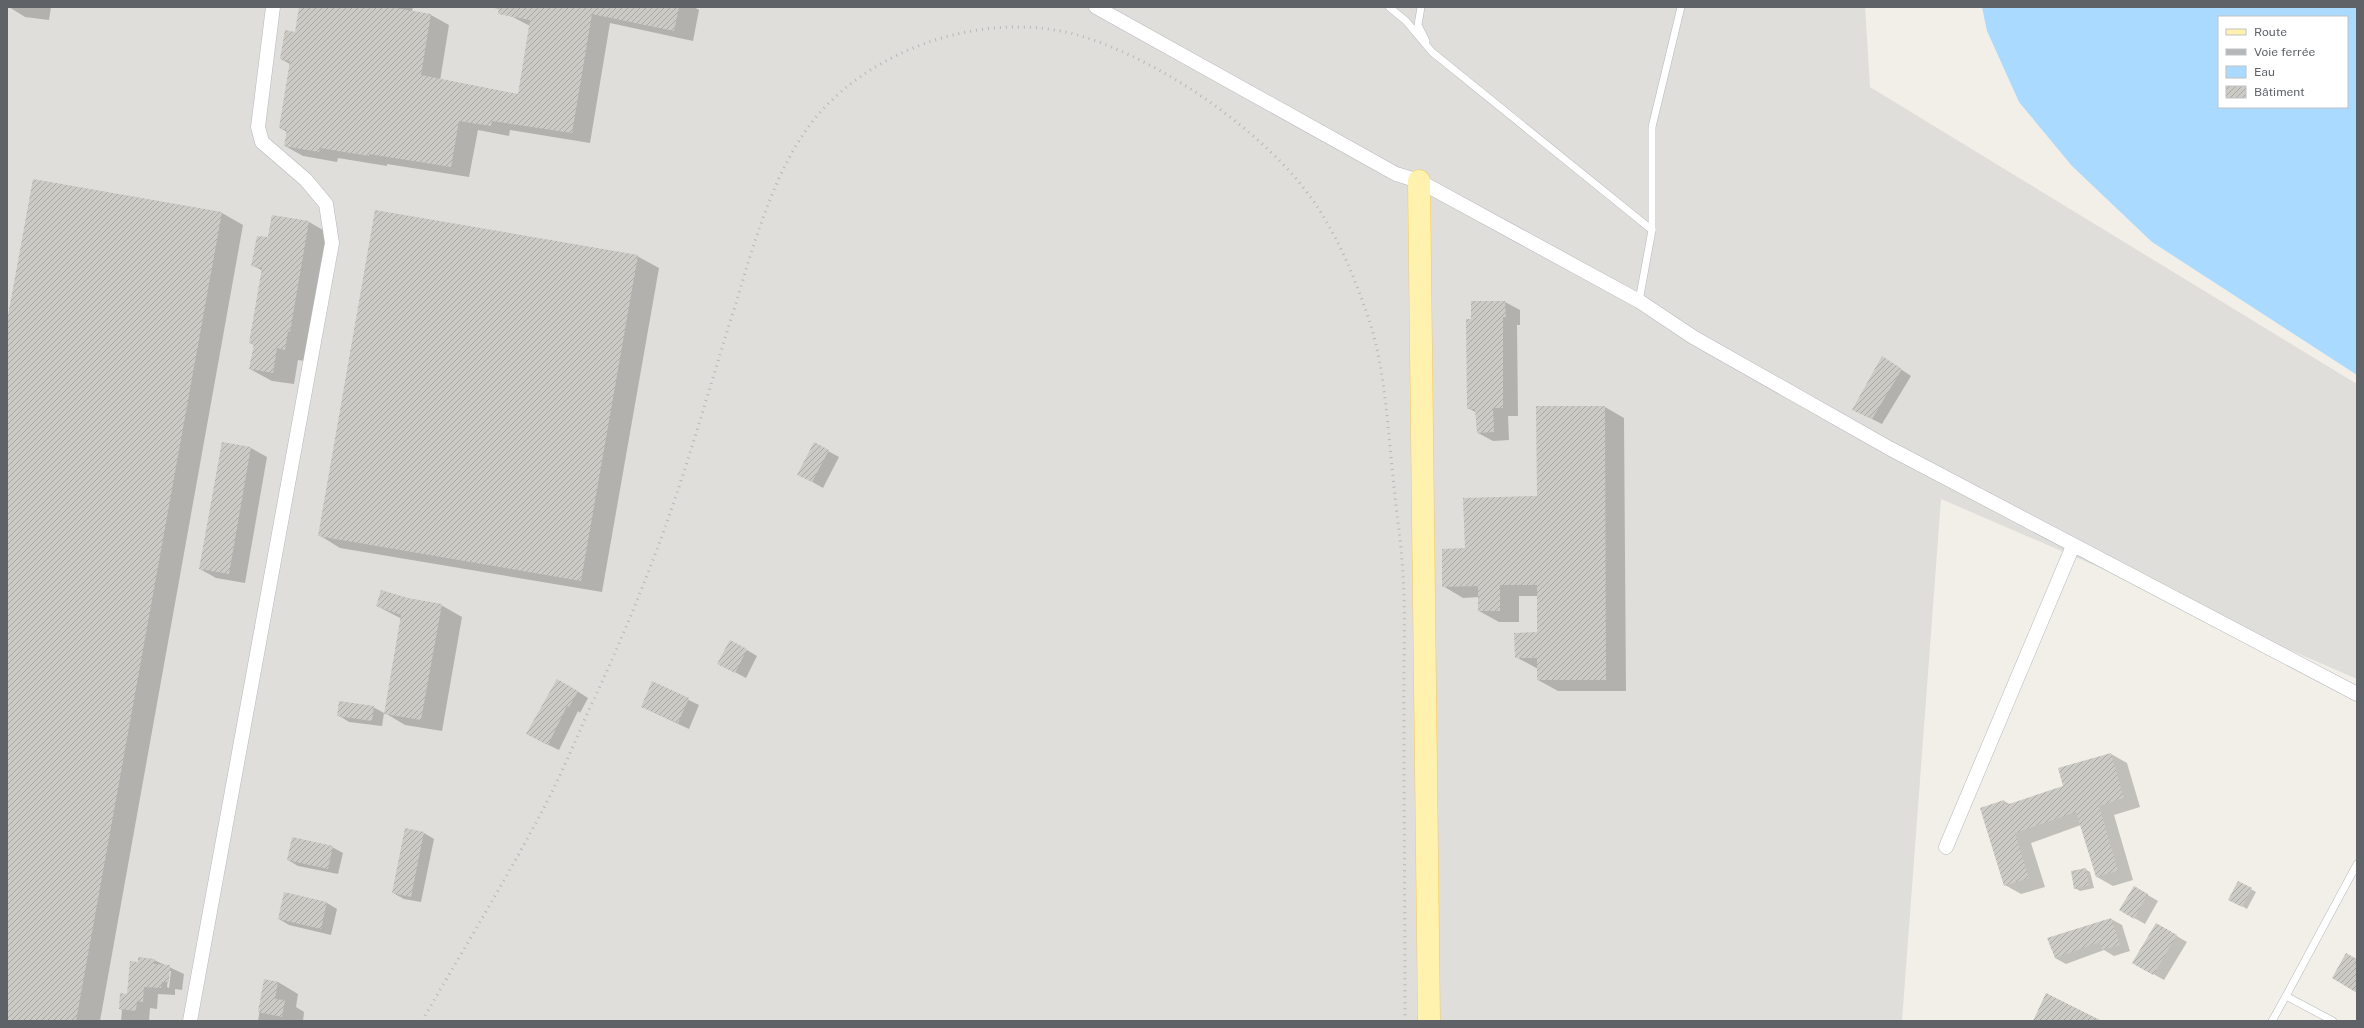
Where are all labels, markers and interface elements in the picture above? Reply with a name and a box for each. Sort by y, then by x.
legend [2218,16,2348,108]
text: Route [2254,25,2287,39]
text: Voie ferrée [2254,45,2315,59]
text: Eau [2254,65,2275,79]
text: Bâtiment [2254,85,2305,99]

